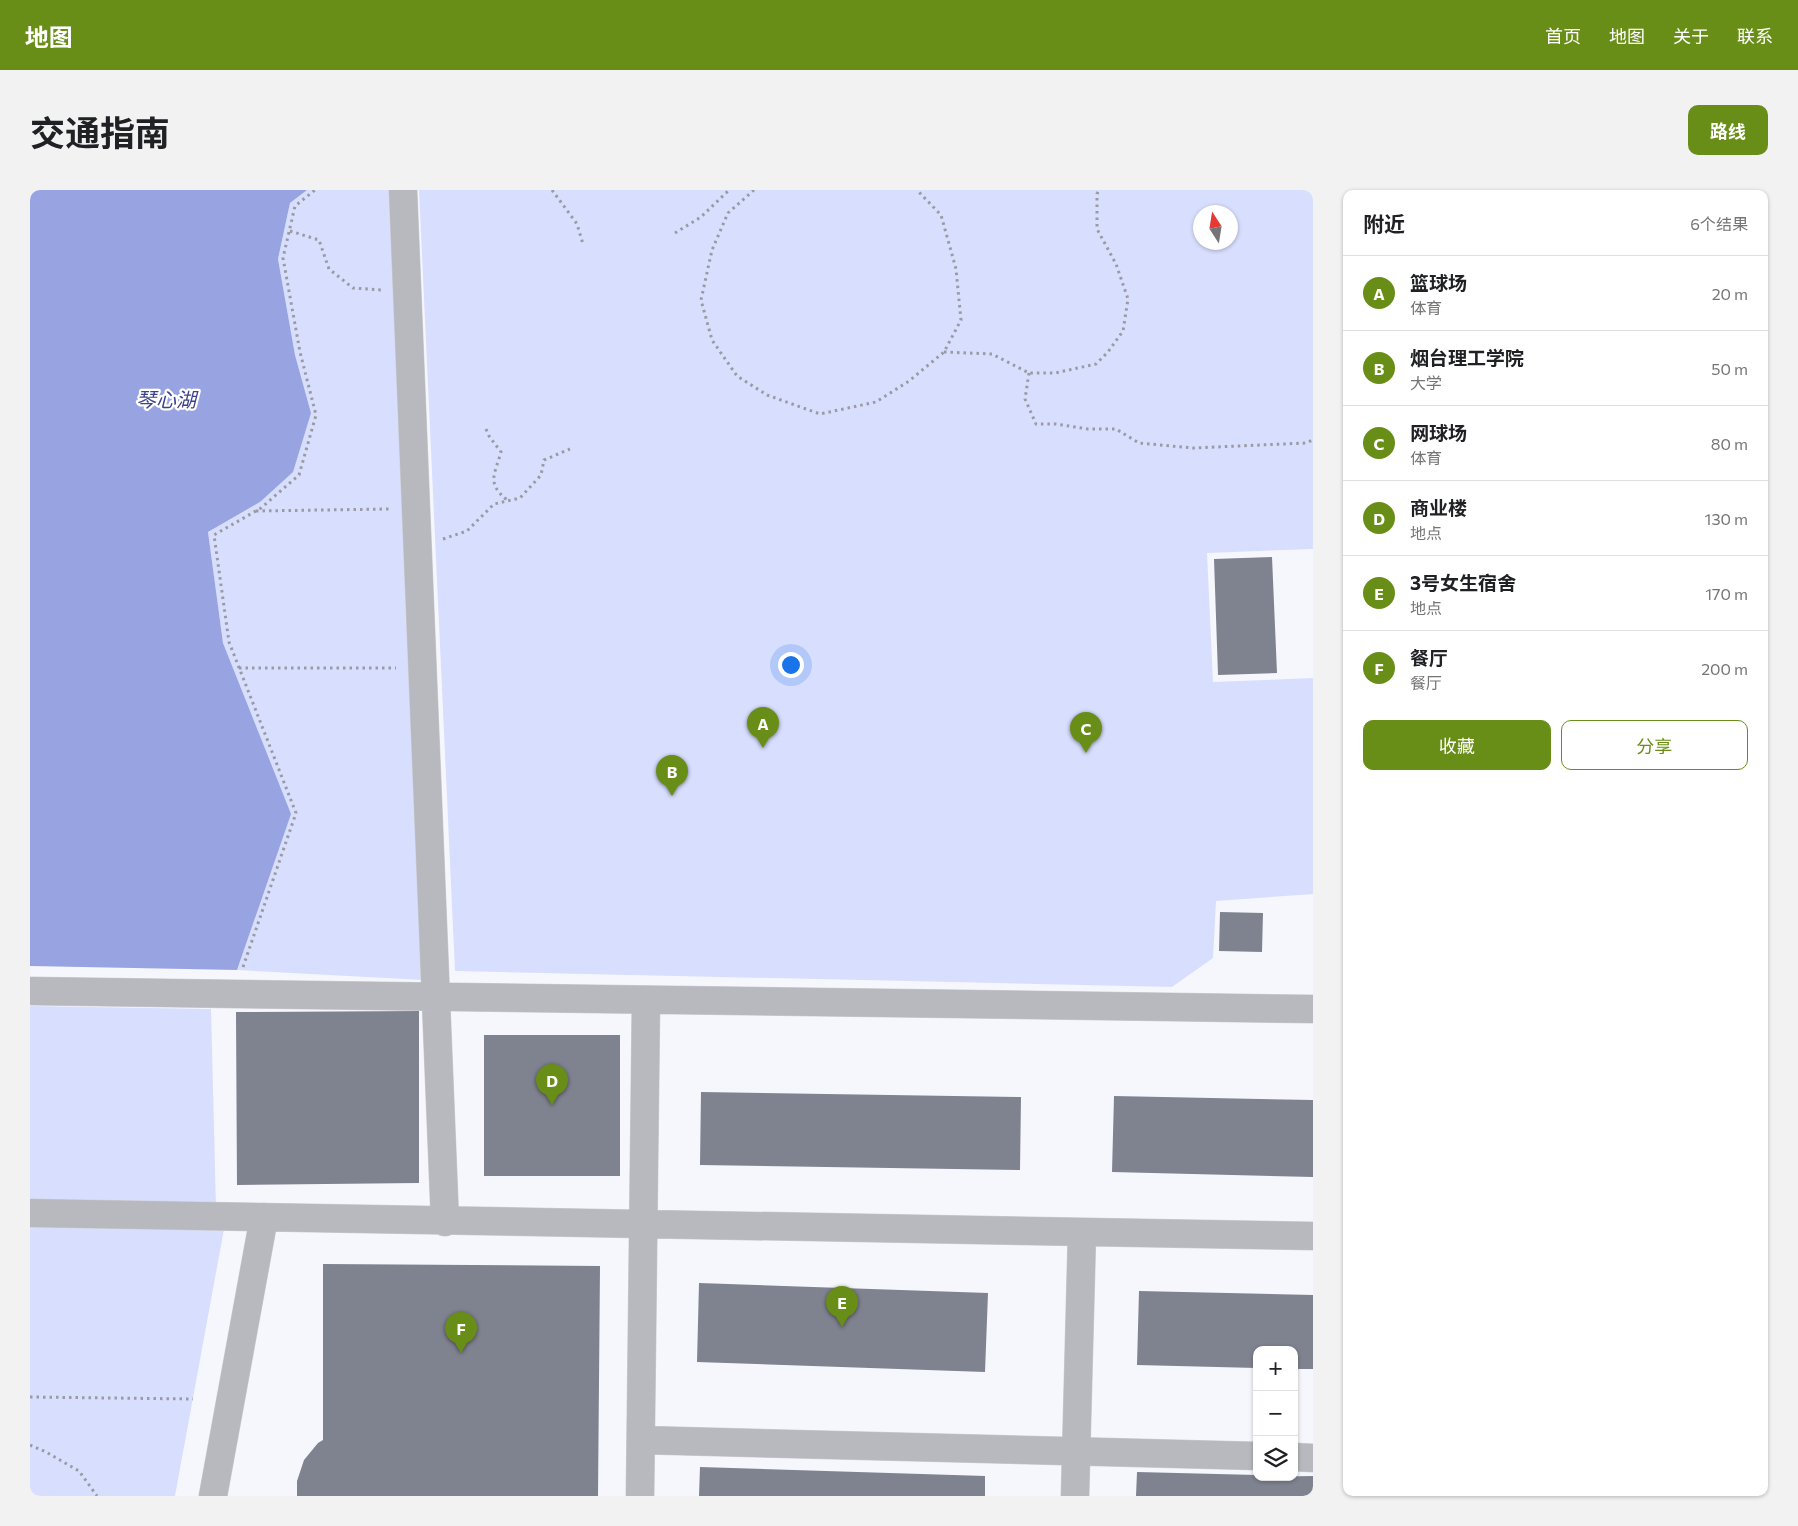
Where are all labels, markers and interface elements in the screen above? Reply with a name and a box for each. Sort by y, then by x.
text: 地图 [25,22,73,51]
text: 首页 [1545,25,1581,47]
text: 地图 [1609,25,1645,47]
text: 关于 [1673,25,1709,47]
text: 联系 [1737,25,1773,47]
button: 路线 [1688,105,1768,155]
text: 交通指南 [30,110,170,153]
north arrow [1193,205,1238,250]
text: 附近 [1363,211,1405,236]
text: 6个结果 [1690,214,1748,233]
text: 篮球场 [1410,271,1467,294]
text: A [1373,284,1385,303]
text: 20 m [1712,284,1748,303]
text: 体育 [1410,298,1442,317]
text: 烟台理工学院 [1410,346,1524,369]
text: B [1374,359,1384,378]
text: 50 m [1711,359,1748,378]
text: 大学 [1410,373,1442,392]
water label: 琴心湖 [136,387,199,411]
text: 网球场 [1410,421,1467,444]
text: C [1374,434,1384,453]
text: 80 m [1711,434,1748,453]
text: 体育 [1410,448,1442,467]
text: 商业楼 [1410,496,1467,519]
text: D [1373,509,1385,528]
text: 130 m [1705,509,1748,528]
text: 地点 [1410,523,1442,542]
text: 3号女生宿舍 [1410,571,1516,594]
text: E [1374,584,1384,603]
text: 170 m [1705,584,1748,603]
text: 地点 [1410,598,1442,617]
text: 餐厅 [1410,646,1448,669]
your location [778,652,804,678]
text: F [1374,659,1384,678]
text: 200 m [1701,659,1748,678]
text: 餐厅 [1410,673,1442,692]
pin: A [747,707,779,748]
pin: C [1070,712,1102,753]
button: 收藏 [1363,720,1551,770]
button: 分享 [1561,720,1748,770]
pin: B [656,755,688,796]
pin: D [536,1064,568,1105]
pin: E [826,1286,858,1327]
pin: F [445,1312,477,1353]
map controls [1253,1346,1298,1481]
button: + [1253,1346,1298,1391]
button: − [1253,1391,1298,1436]
button: layers [1253,1436,1298,1481]

